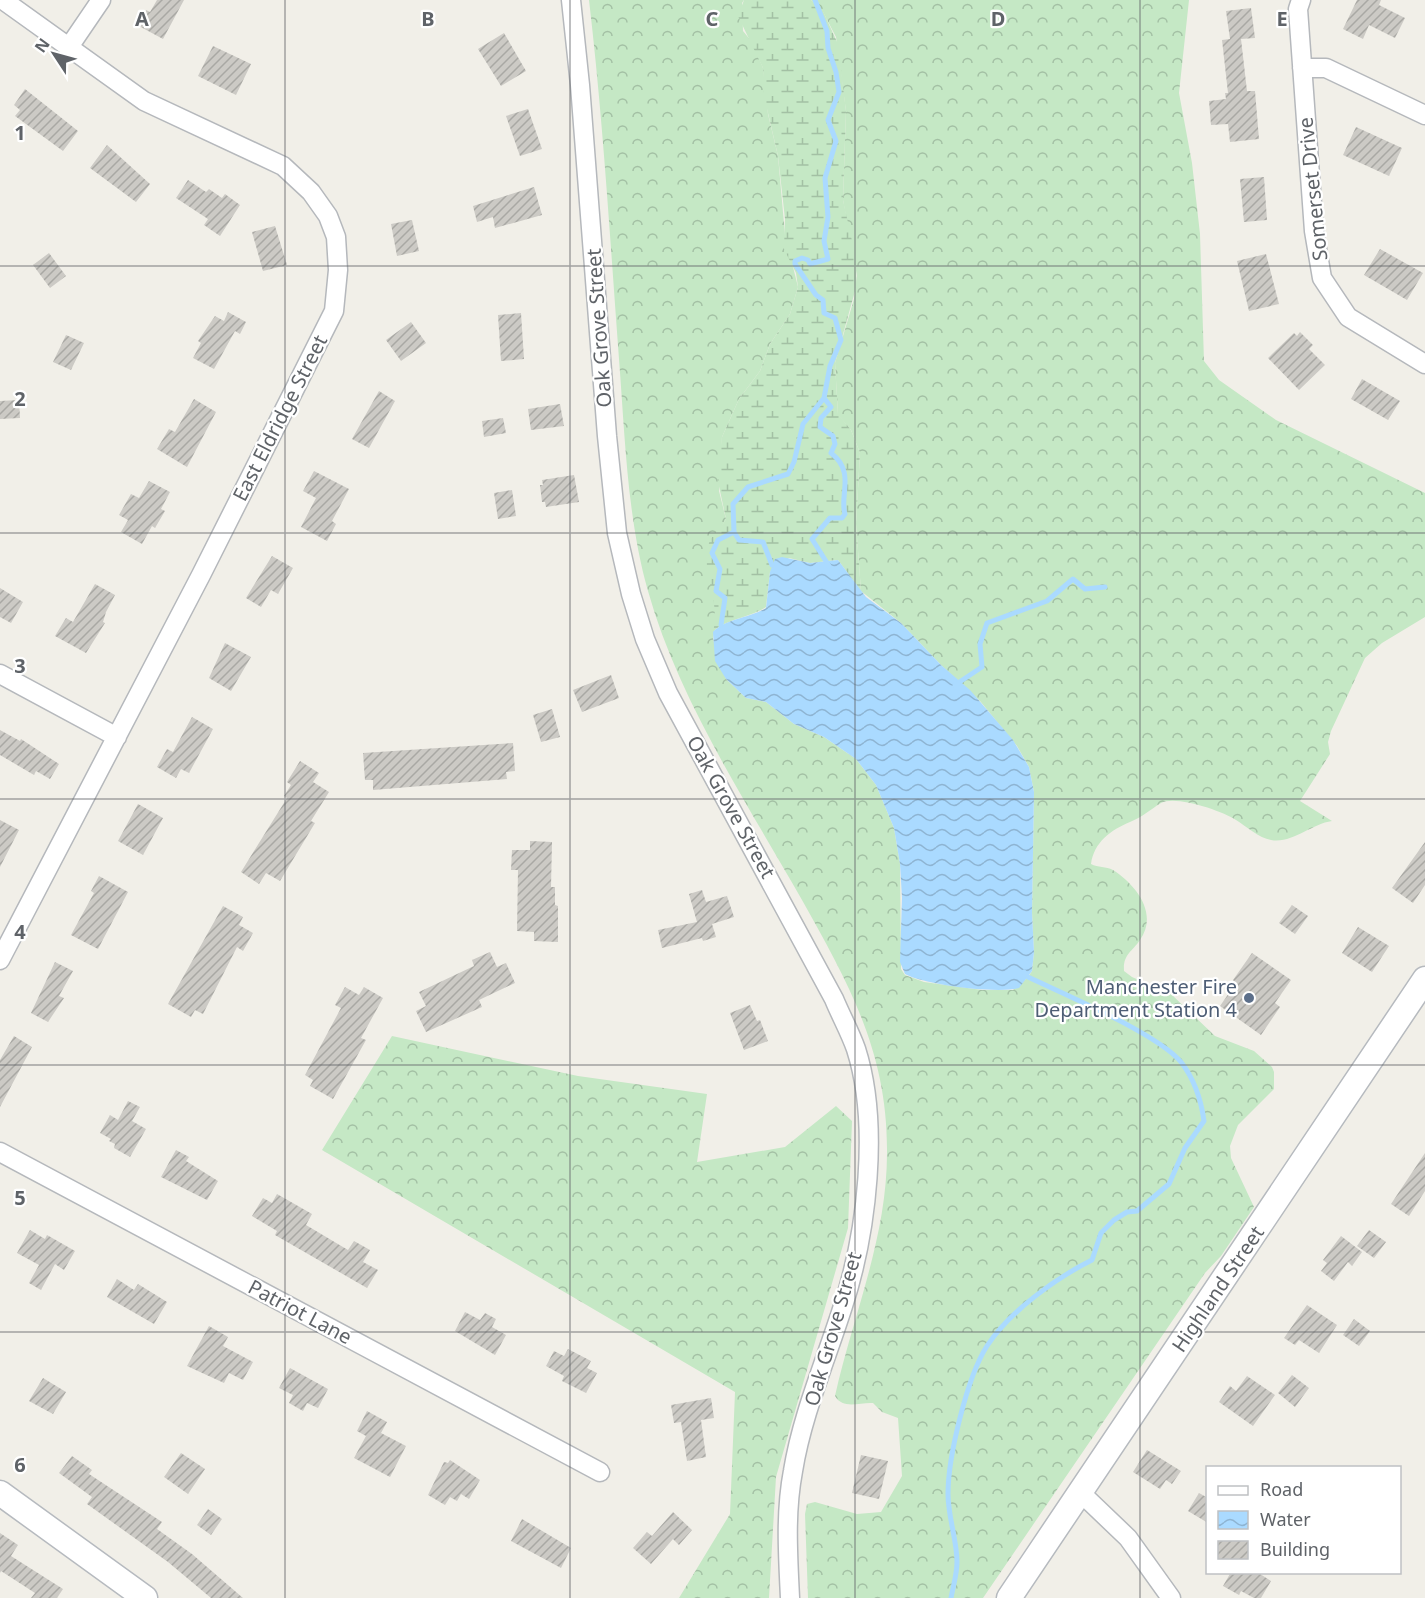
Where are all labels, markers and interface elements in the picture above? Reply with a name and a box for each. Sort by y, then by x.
text: A [135,5,149,32]
text: B [421,5,435,32]
text: C [706,5,719,32]
text: D [991,5,1005,32]
text: E [1276,5,1288,32]
north arrow [24,24,84,84]
text: N [29,33,55,57]
street label: Somerset Drive [1292,116,1333,262]
text: 1 [14,119,26,146]
street label: Oak Grove Street [579,248,618,408]
street label: East Eldridge Street [226,330,333,506]
text: 2 [14,385,26,412]
text: 3 [14,652,26,679]
street label: Oak Grove Street [681,731,782,883]
text: 4 [14,918,26,945]
place label: Manchester Fire Department Station 4 [1034,973,1238,1023]
marker: Manchester Fire Department Station 4 [1242,991,1256,1005]
text: 5 [14,1184,26,1211]
street label: Highland Street [1165,1220,1270,1357]
street label: Oak Grove Street [798,1249,867,1409]
street label: Patriot Lane [244,1273,357,1350]
text: 6 [14,1451,26,1478]
legend [1206,1466,1401,1574]
text: Road [1260,1477,1303,1501]
text: Water [1260,1507,1311,1531]
text: Building [1260,1537,1330,1561]

